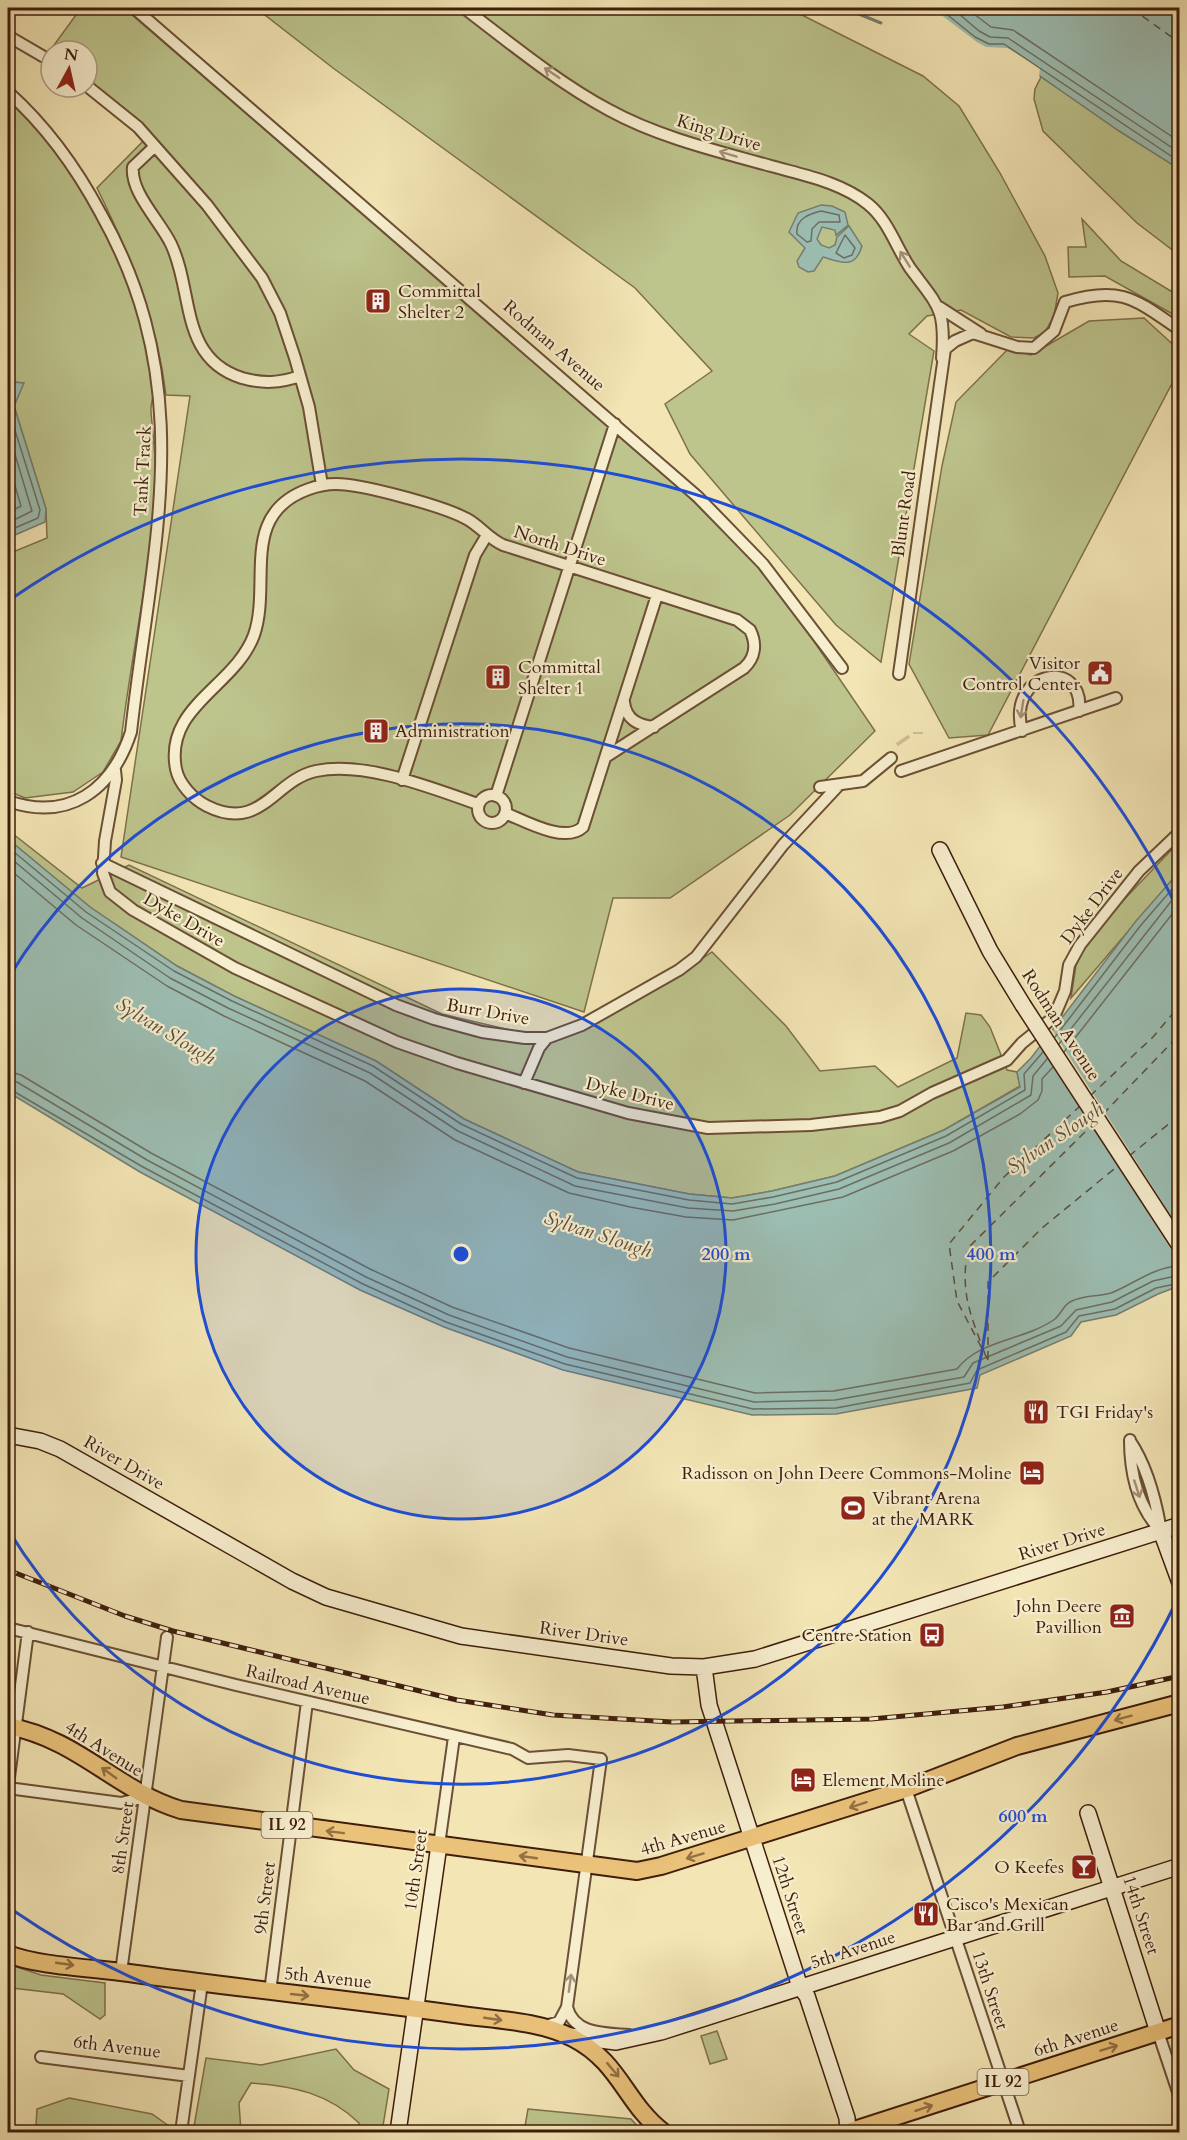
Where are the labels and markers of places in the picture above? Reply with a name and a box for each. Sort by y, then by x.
place label: Committal Shelter 2 [398,279,481,325]
building icon: Committal Shelter 2 [363,286,393,316]
place label: Visitor Control Center [962,651,1080,697]
place label: Committal Shelter 1 [518,655,601,701]
public building icon: Visitor Control Center [1085,658,1115,688]
building icon: Committal Shelter 1 [483,662,513,692]
building icon: Administration [361,716,391,746]
place label: Administration [395,719,510,744]
centre of rings [451,1244,471,1264]
restaurant icon: TGI Friday's [1021,1397,1051,1427]
place label: TGI Friday's [1056,1400,1153,1425]
hotel icon: Radisson on John Deere Commons-Moline [1017,1458,1047,1488]
place label: Radisson on John Deere Commons-Moline [681,1461,1012,1486]
place label: Vibrant Arena at the MARK [872,1486,981,1532]
sports icon: Vibrant Arena at the MARK [838,1493,868,1523]
place label: John Deere Pavillion [1013,1594,1103,1640]
museum icon: John Deere Pavillion [1107,1601,1137,1631]
bus stop icon: Centre Station [917,1620,947,1650]
place label: Centre Station [801,1623,913,1648]
hotel icon: Element Moline [788,1765,818,1795]
place label: Element Moline [822,1768,945,1793]
bar icon: O Keefes [1069,1852,1099,1882]
place label: O Keefes [994,1855,1064,1880]
place label: Cisco's Mexican Bar and Grill [946,1892,1070,1938]
restaurant icon: Cisco's Mexican Bar and Grill [911,1899,941,1929]

